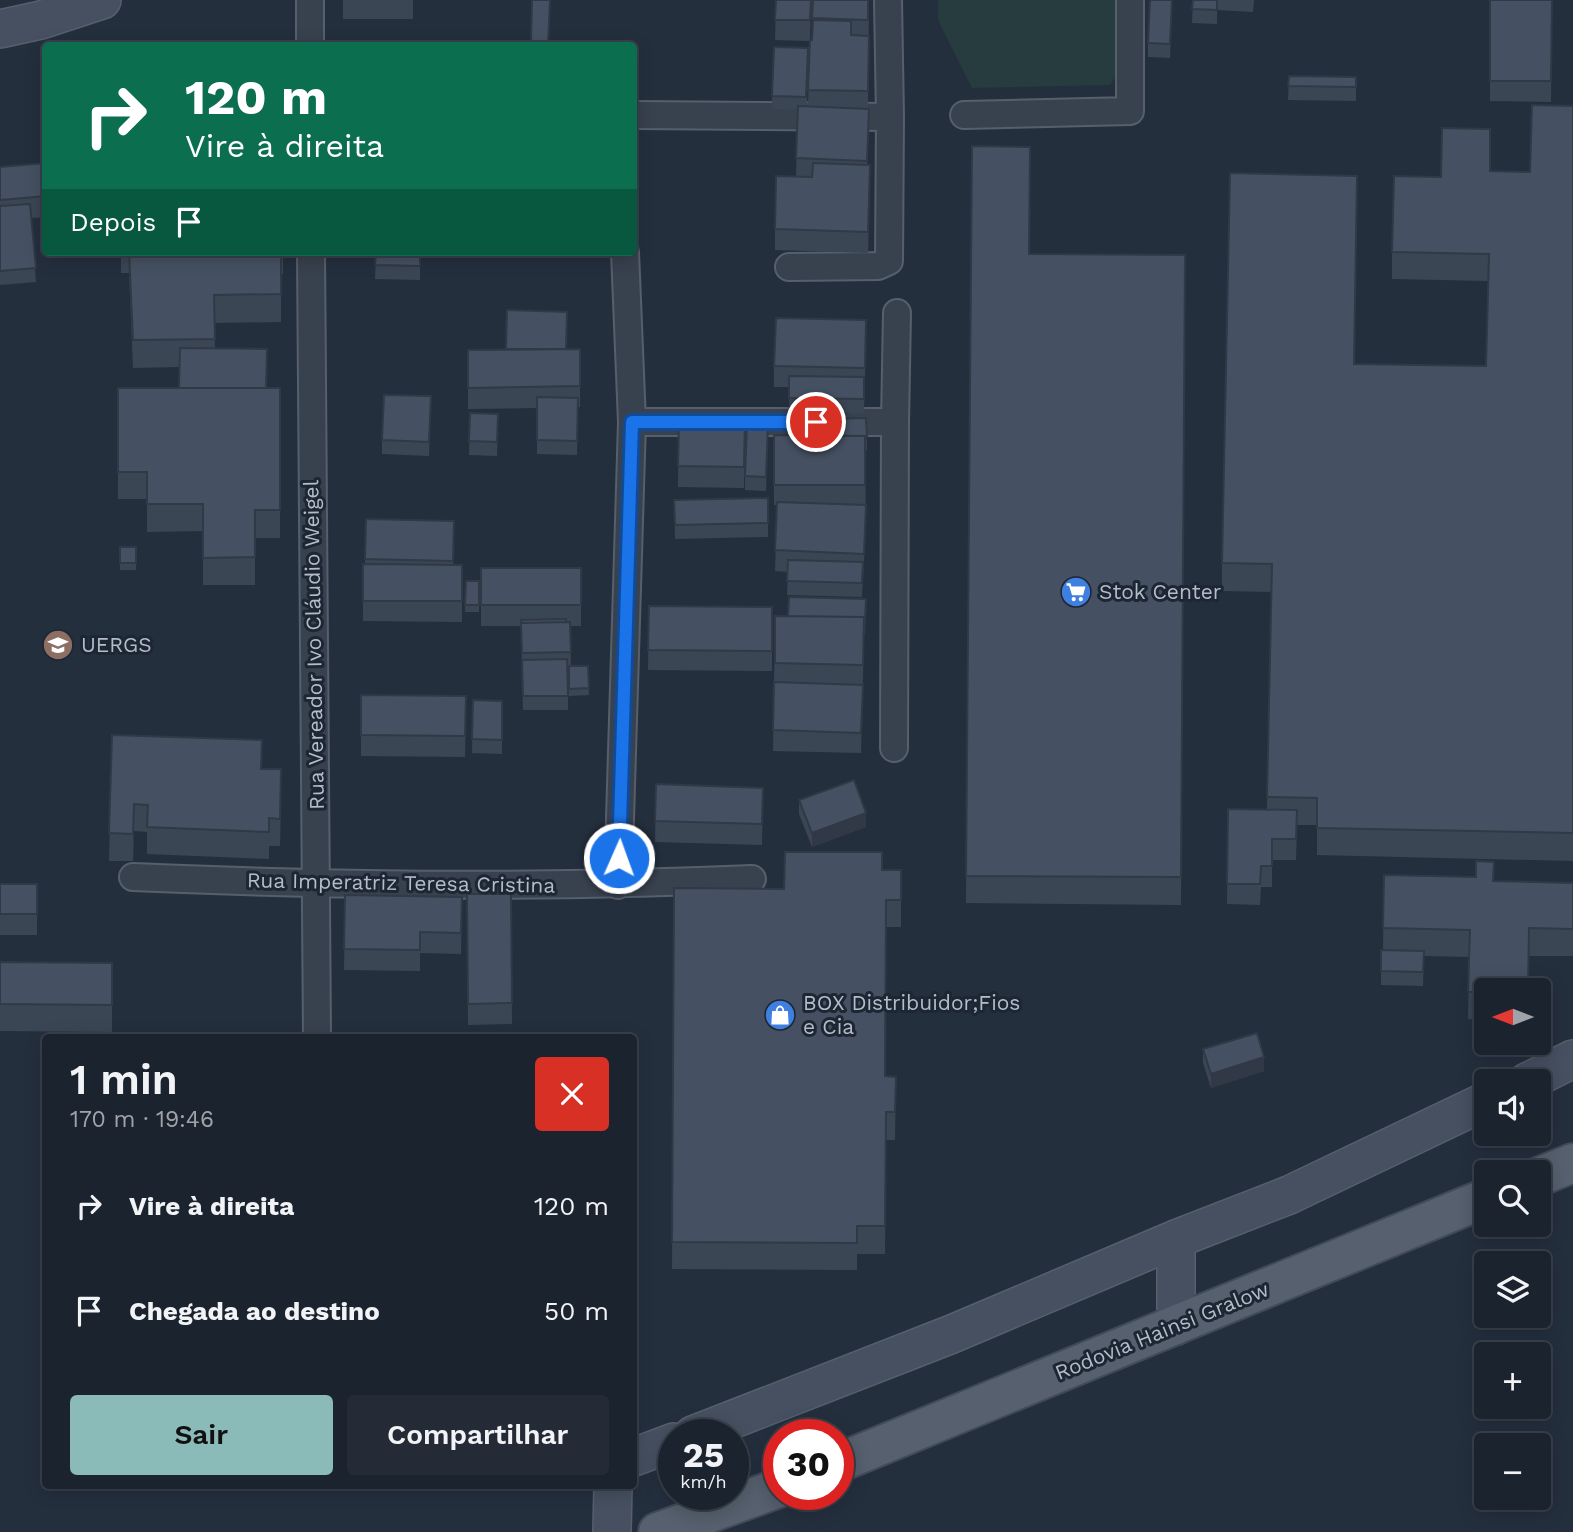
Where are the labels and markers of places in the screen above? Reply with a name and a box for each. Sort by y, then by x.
pin [786,392,846,452]
supermarket icon: Stok Center [1059,575,1093,609]
place label: Stok Center [1099,579,1222,604]
school or university icon: UERGS [41,628,75,662]
place label: UERGS [81,632,152,657]
place label: BOX Distribuidor;Fios e Cia [803,990,1020,1039]
shop icon: BOX Distribuidor;Fios e Cia [763,998,797,1032]

